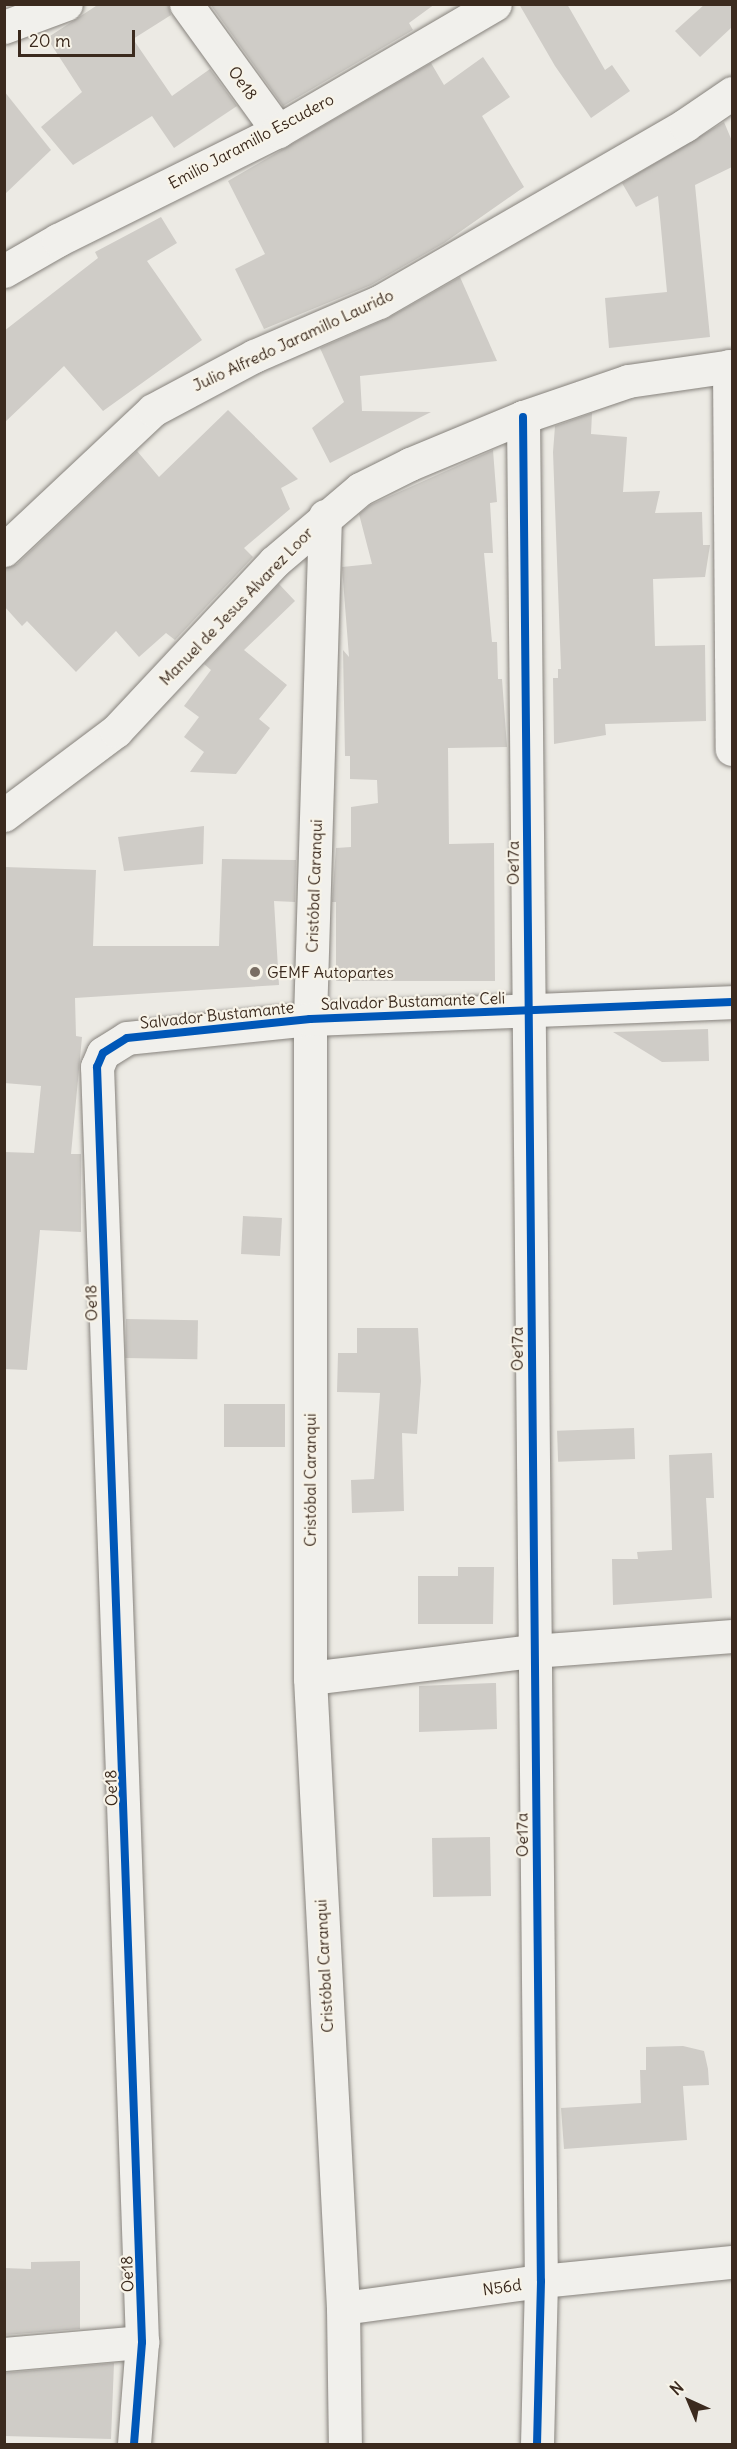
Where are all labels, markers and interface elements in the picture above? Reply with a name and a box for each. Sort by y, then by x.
scale bar [21,18,138,56]
text: 20 m [29,29,71,52]
street label: Oe18 [224,63,262,103]
street label: Emilio Jaramillo Escudero [165,89,337,193]
street label: Julio Alfredo Jaramillo Laurido [190,285,396,395]
street label: Manuel de Jesus Alvarez Loor [155,523,317,689]
street label: Cristóbal Caranqui [302,819,326,953]
street label: Oe17a [503,841,523,885]
place label: GEMF Autopartes [267,962,394,982]
marker: GEMF Autopartes [248,965,262,979]
street label: Salvador Bustamante Celi [320,988,506,1014]
street label: Salvador Bustamante [139,997,295,1033]
street label: Oe18 [81,1284,101,1322]
street label: Oe17a [507,1327,527,1371]
street label: Cristóbal Caranqui [300,1413,320,1547]
street label: Oe18 [101,1769,121,1807]
street label: Oe17a [512,1813,532,1857]
street label: Cristóbal Caranqui [311,1899,337,2033]
street label: Oe18 [117,2255,137,2293]
street label: N56d [481,2275,523,2299]
north arrow [659,2371,719,2431]
text: N [666,2377,687,2399]

